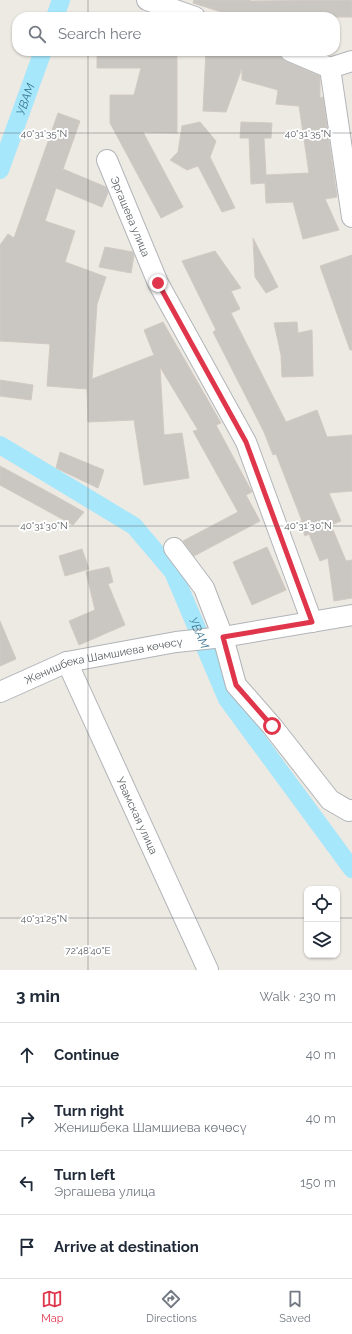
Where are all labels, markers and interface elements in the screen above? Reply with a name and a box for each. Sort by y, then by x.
search box [12,12,340,56]
icon: search [26,23,48,45]
text: Search here [58,25,141,43]
water label: УВАМ [13,81,38,117]
text: 40°31'35"N [21,128,67,139]
text: 40°31'35"N [285,128,331,139]
street label: Эргашева улица [107,174,152,259]
route end [149,274,167,292]
text: 40°31'30"N [20,520,68,531]
text: 40°31'30"N [284,520,332,531]
water label: УВАМ [186,615,212,652]
street label: Женишбека Шамшиева көчөсү [23,635,183,687]
route start [263,717,281,735]
street label: Увамская улица [114,775,160,857]
map controls [304,886,340,958]
button: locate [304,886,340,922]
text: 40°31'25"N [21,913,67,924]
button: layers [304,922,340,958]
text: 72°48'40"E [65,945,111,956]
text: 3 min [16,986,60,1006]
text: Walk · 230 m [260,989,336,1004]
icon: ahead [16,1044,38,1066]
text: Continue [54,1046,119,1064]
text: 40 m [306,1047,336,1062]
text: Turn right [54,1102,124,1120]
icon: right [16,1108,38,1130]
text: 40 m [306,1111,336,1126]
text: Женишбека Шамшиева көчөсү [54,1120,247,1135]
text: Turn left [54,1166,115,1184]
icon: left [16,1172,38,1194]
text: 150 m [300,1175,336,1190]
text: Эргашева улица [54,1184,155,1199]
icon: arrive [16,1236,38,1258]
text: Arrive at destination [54,1238,199,1256]
tab: Map [41,1288,64,1325]
tab: Directions [146,1288,197,1325]
tab: Saved [279,1288,311,1325]

